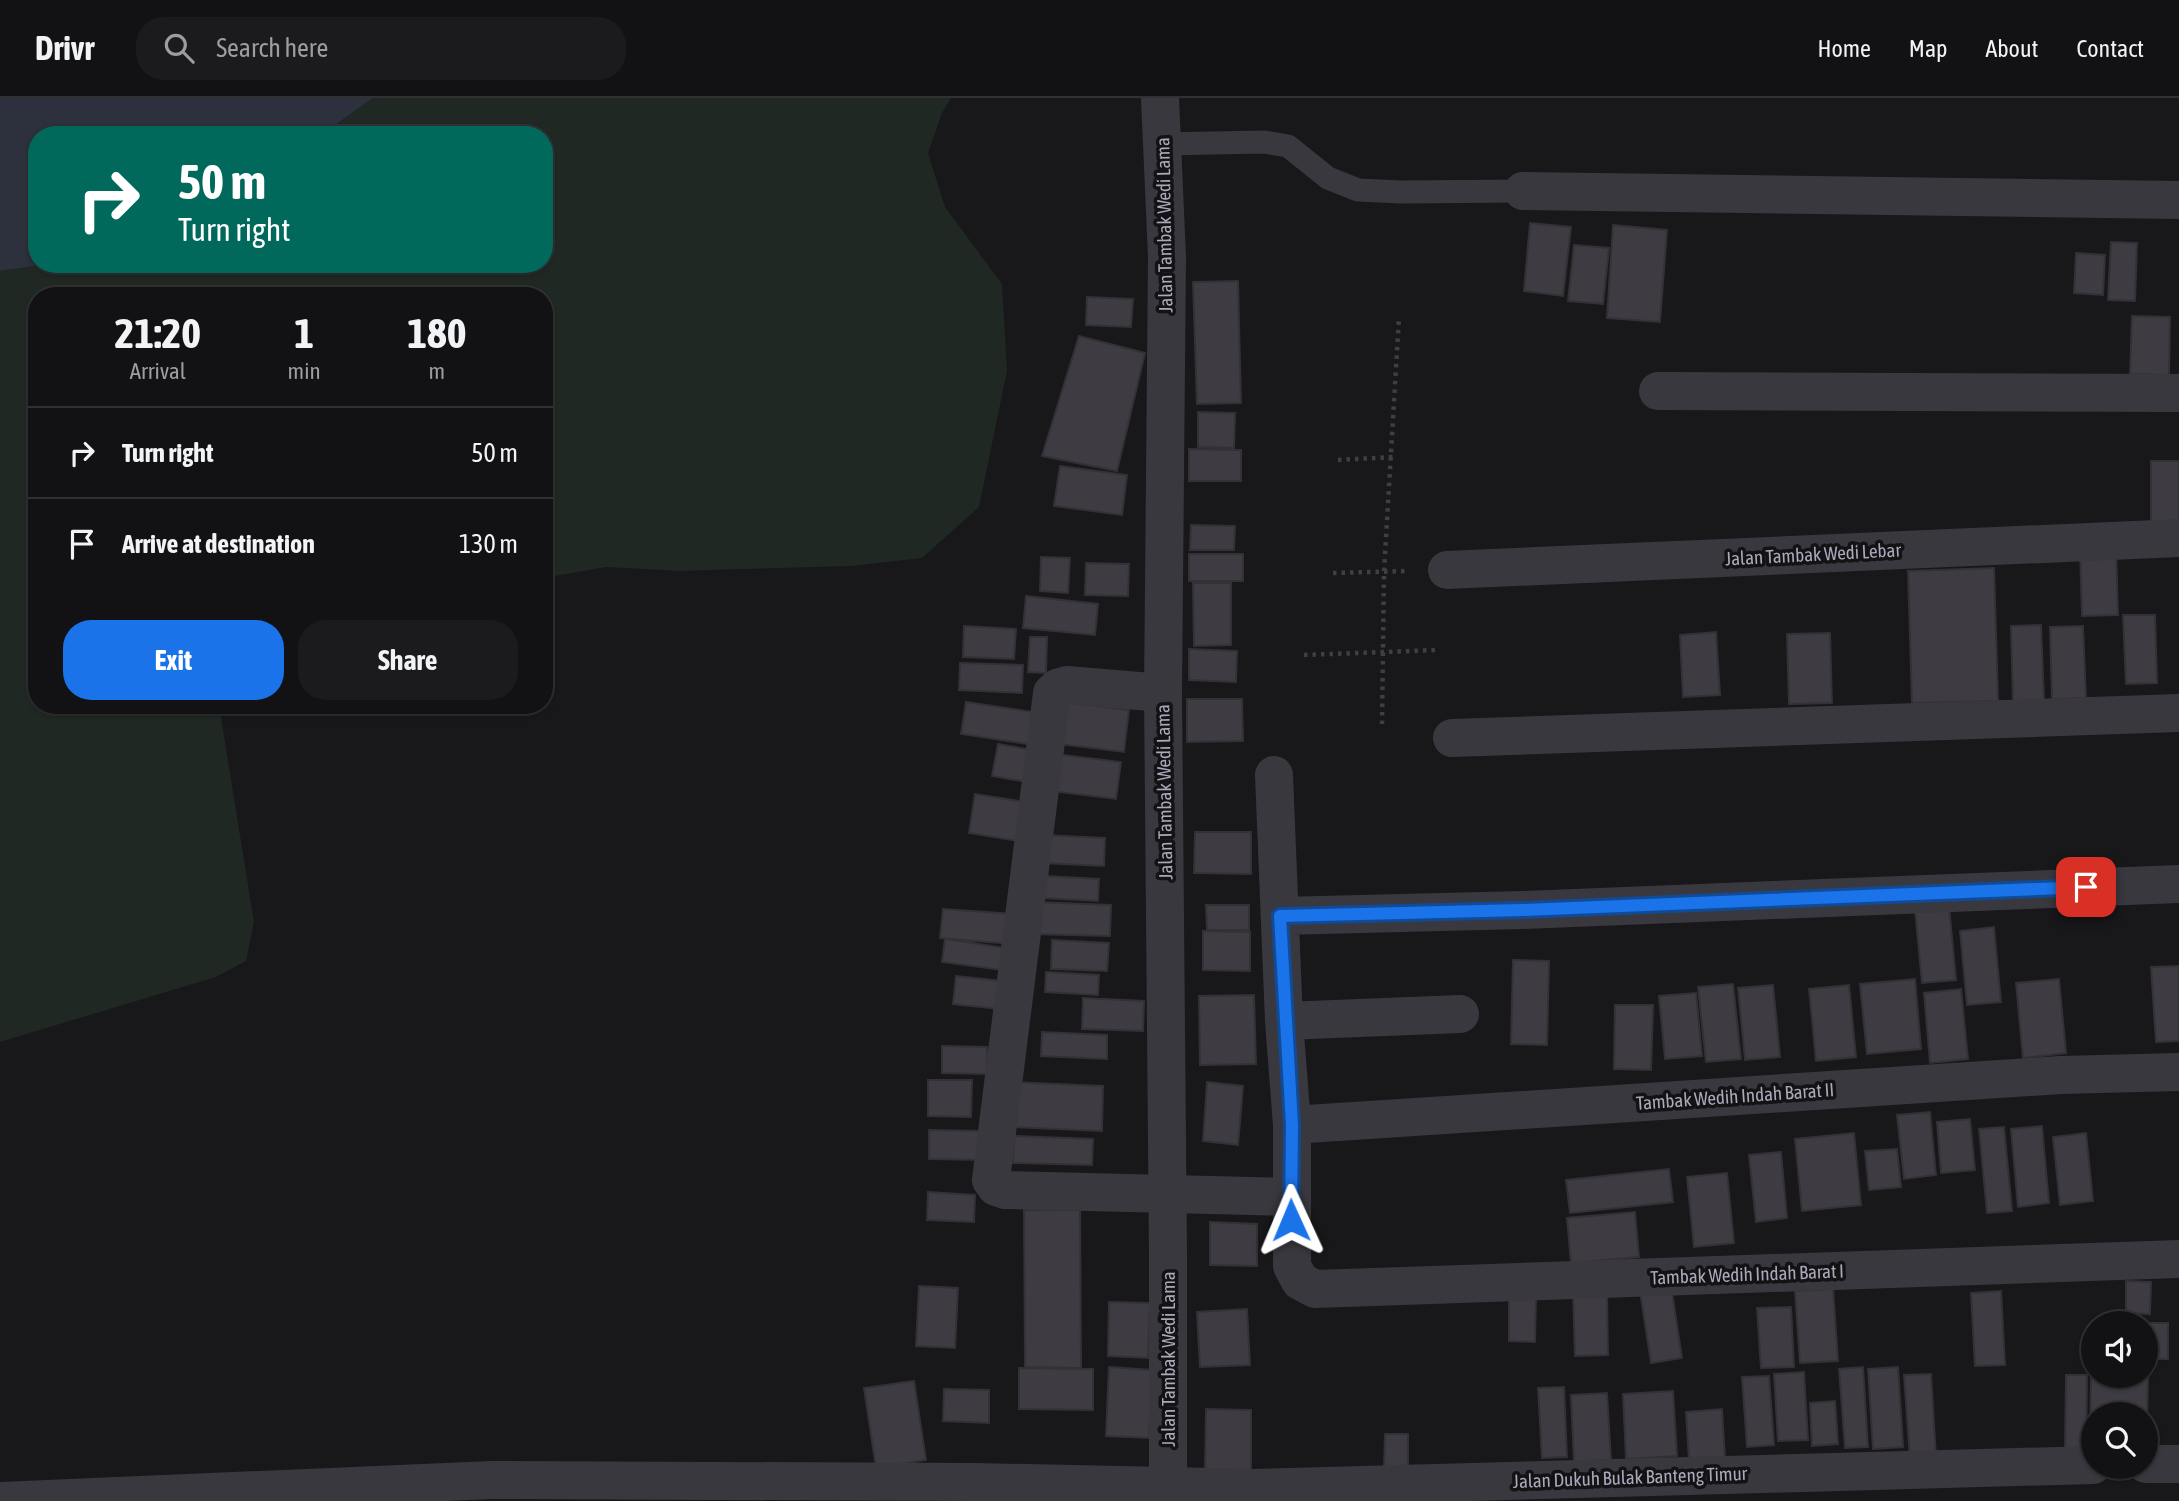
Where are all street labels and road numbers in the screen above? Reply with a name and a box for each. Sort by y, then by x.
street label: Jalan Tambak Wedi Lama [1151,137,1177,313]
street label: Jalan Tambak Wedi Lebar [1725,538,1902,570]
street label: Jalan Tambak Wedi Lama [1151,704,1177,880]
street label: Tambak Wedih Indah Barat II [1635,1078,1835,1114]
street label: Tambak Wedih Indah Barat I [1650,1260,1844,1288]
street label: Jalan Tambak Wedi Lama [1157,1271,1179,1447]
street label: Jalan Dukuh Bulak Banteng Timur [1512,1462,1748,1492]

